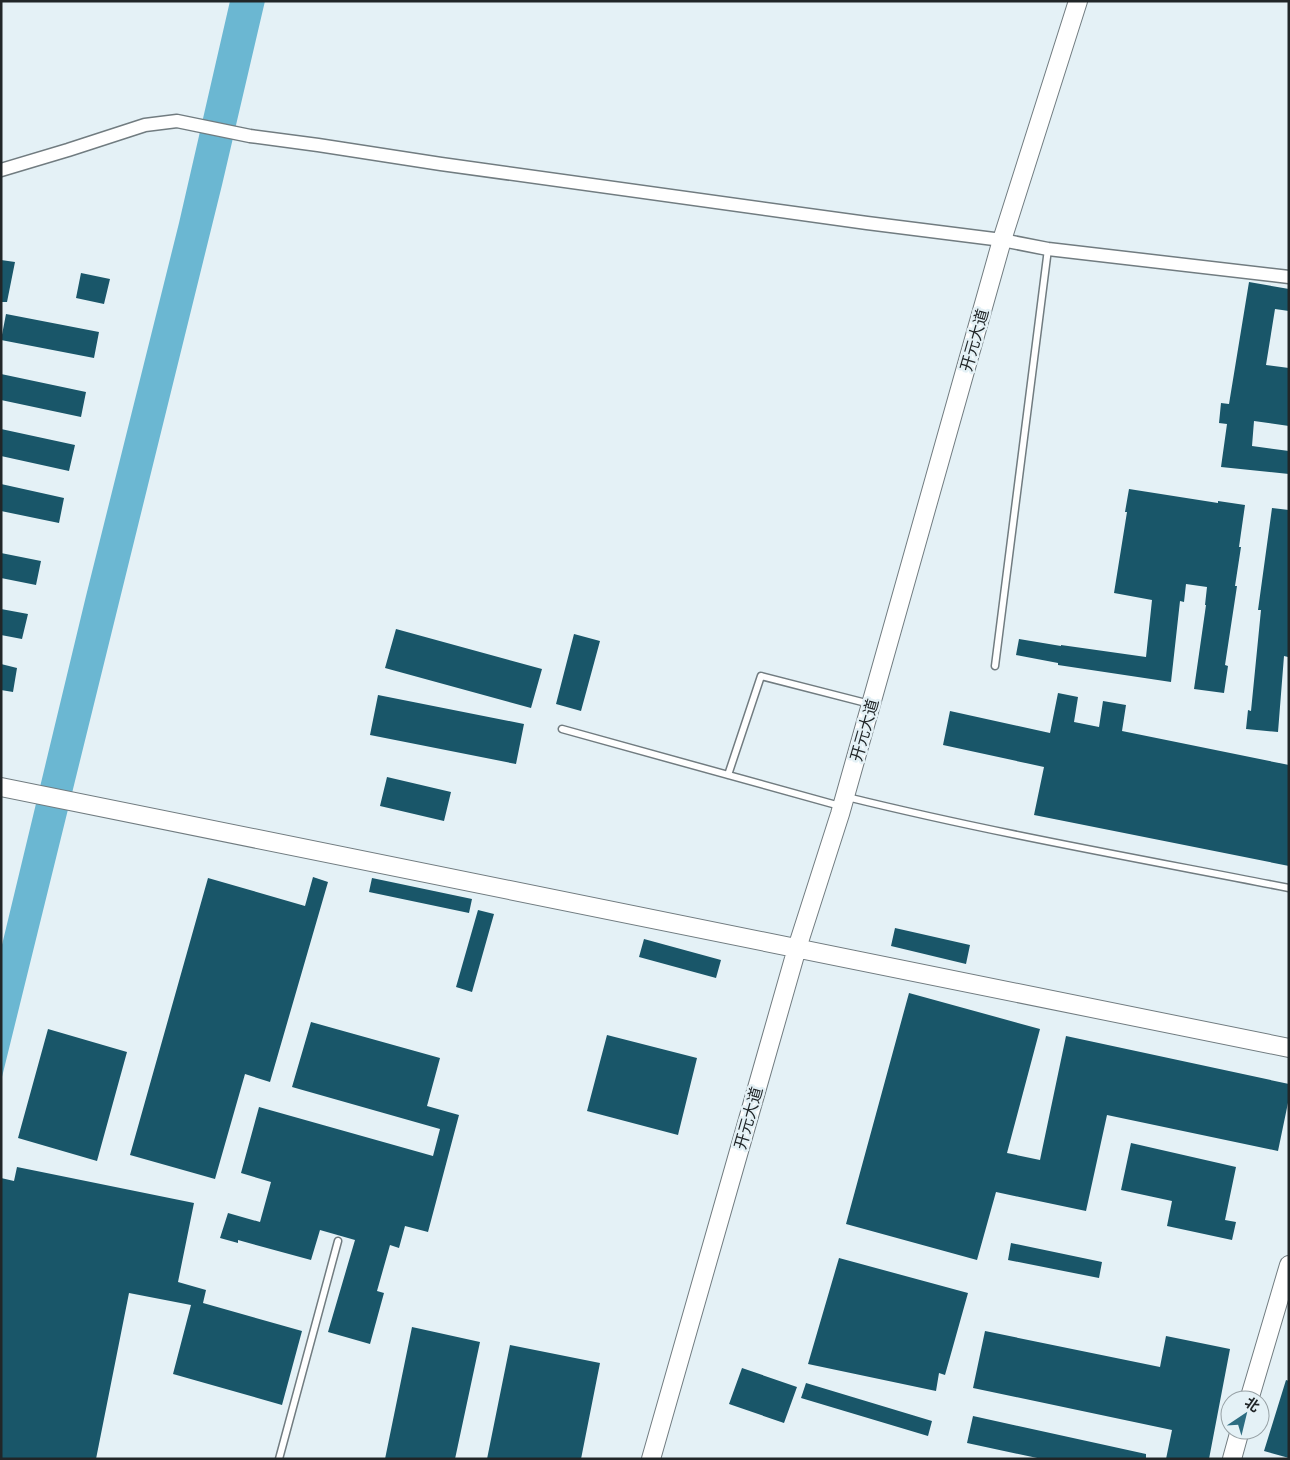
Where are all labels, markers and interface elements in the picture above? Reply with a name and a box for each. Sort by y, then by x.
street label: 开元大道 [956,306,992,374]
street label: 开元大道 [846,696,882,764]
street label: 开元大道 [730,1084,766,1152]
north arrow [1220,1390,1270,1440]
text: 北 [1242,1393,1263,1415]

